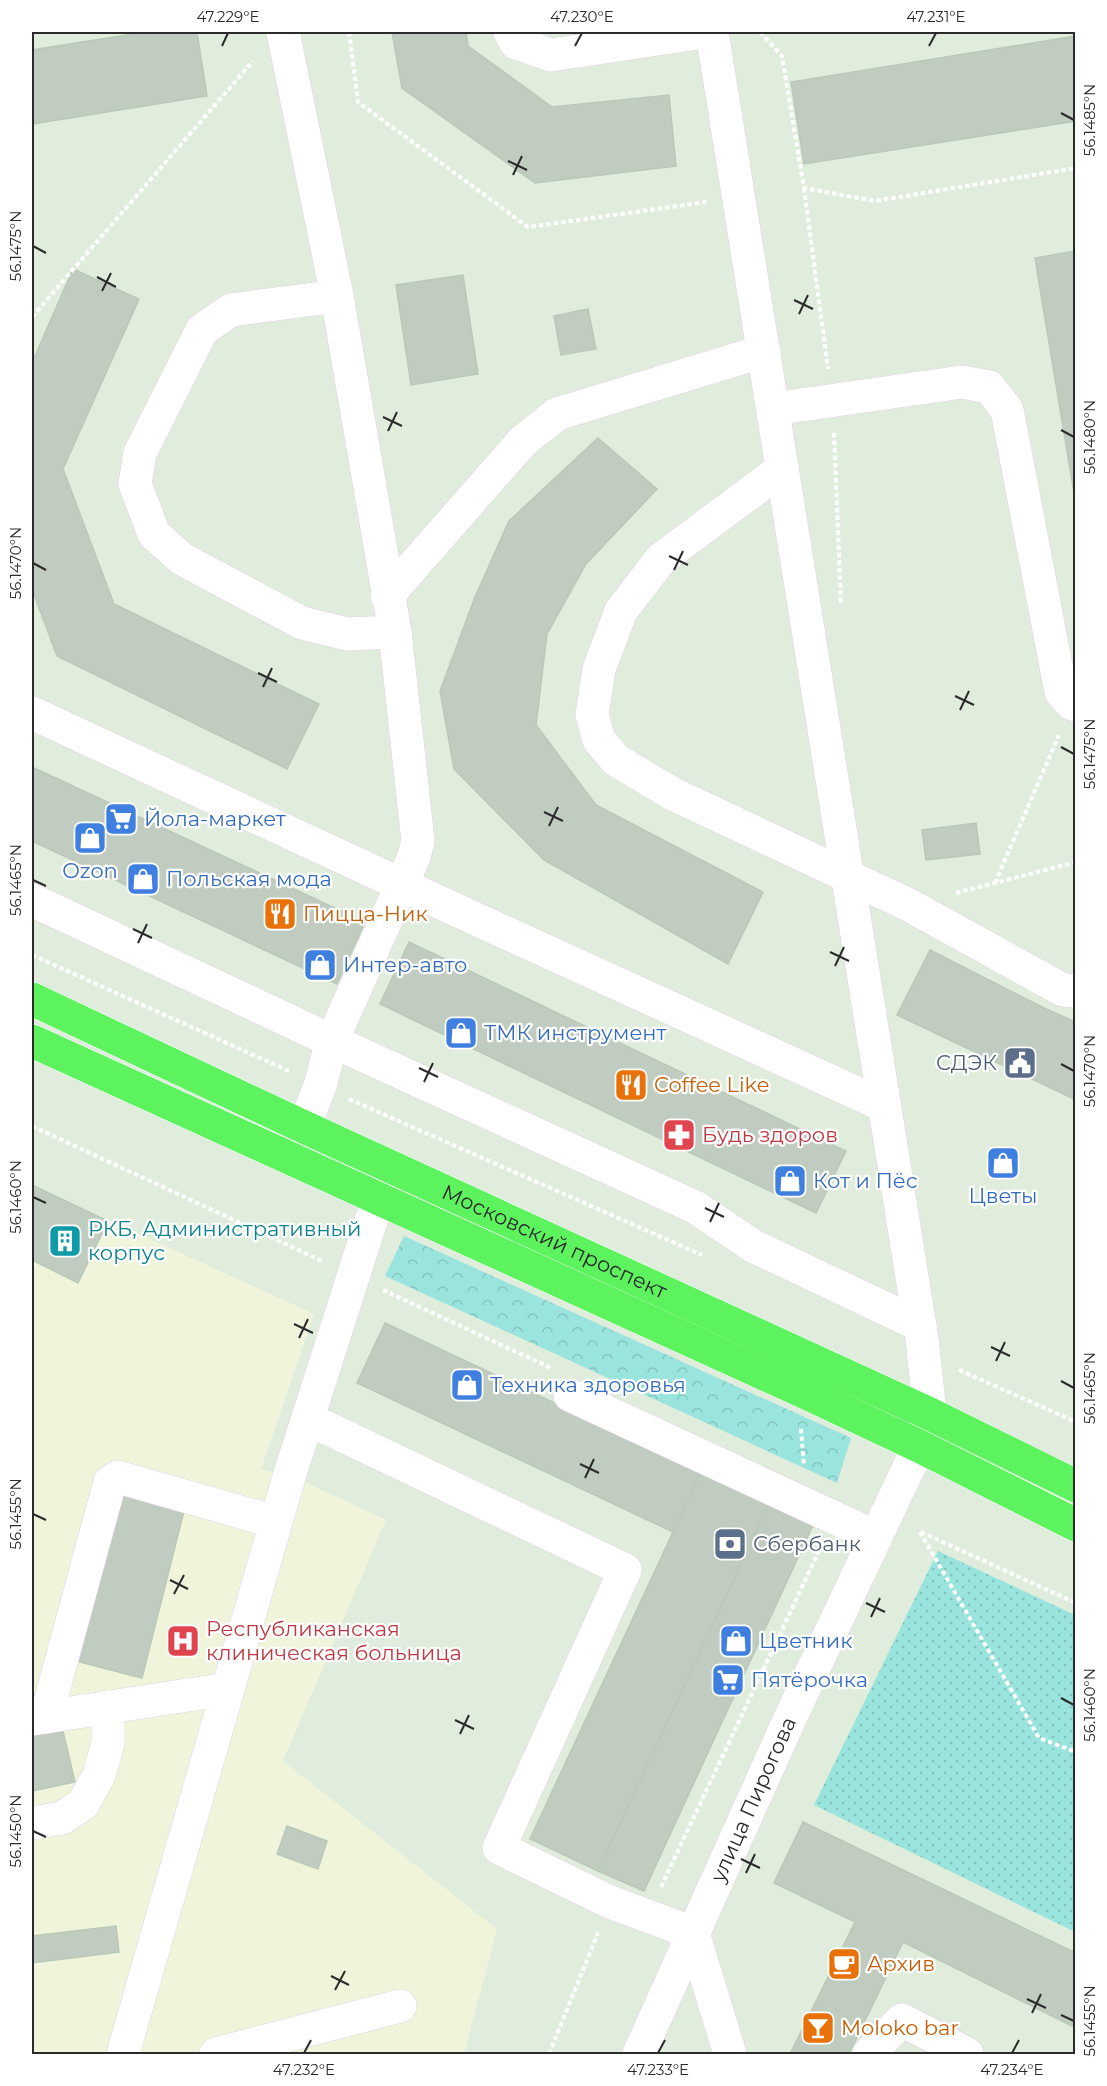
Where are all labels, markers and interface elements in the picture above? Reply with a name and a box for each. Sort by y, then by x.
text: 47.229°E [196,7,260,26]
text: 47.230°E [550,7,614,26]
text: 47.231°E [906,7,966,26]
text: 56.1485°N [1080,84,1099,156]
text: 56.1475°N [6,211,25,281]
text: 56.1480°N [1080,400,1099,474]
text: 56.1470°N [6,527,25,599]
text: 56.1475°N [1080,719,1099,789]
supermarket icon: Йола-маркет [103,801,139,837]
place label: Йола-маркет [144,806,286,831]
shop icon: Ozon [72,820,108,856]
text: 56.1465°N [6,844,25,916]
place label: Ozon [62,858,118,883]
shop icon: Польская мода [125,861,161,897]
place label: Польская мода [166,866,332,891]
restaurant icon: Пицца-Ник [262,896,298,932]
place label: Пицца-Ник [303,901,428,926]
shop icon: Интер-авто [302,947,338,983]
place label: Интер-авто [343,952,467,977]
shop icon: ТМК инструмент [443,1015,479,1051]
place label: ТМК инструмент [484,1020,667,1045]
text: 56.1470°N [1080,1035,1099,1107]
public building icon: СДЭК [1002,1045,1038,1081]
place label: СДЭК [936,1050,997,1075]
restaurant icon: Coffee Like [613,1067,649,1103]
place label: Coffee Like [654,1072,769,1097]
pharmacy icon: Будь здоров [661,1117,697,1153]
place label: Будь здоров [702,1122,838,1147]
shop icon: Цветы [985,1145,1021,1181]
text: 56.1460°N [6,1160,25,1234]
shop icon: Кот и Пёс [772,1163,808,1199]
place label: Кот и Пёс [813,1168,918,1193]
street label: Московский проспект [438,1179,671,1304]
place label: Цветы [968,1183,1038,1208]
place label: РКБ, Административный корпус [88,1216,362,1265]
building icon: РКБ, Административный корпус [47,1223,83,1259]
text: 56.1465°N [1080,1352,1099,1424]
shop icon: Техника здоровья [449,1367,485,1403]
place label: Техника здоровья [490,1372,686,1397]
text: 56.1455°N [6,1478,25,1550]
bank icon: Сбербанк [712,1526,748,1562]
place label: Сбербанк [753,1531,861,1556]
place label: Республиканская клиническая больница [206,1616,462,1665]
hospital icon: Республиканская клиническая больница [165,1623,201,1659]
shop icon: Цветник [718,1623,754,1659]
place label: Цветник [759,1628,852,1653]
supermarket icon: Пятёрочка [710,1662,746,1698]
place label: Пятёрочка [751,1667,868,1692]
text: 56.1460°N [1080,1668,1099,1742]
street label: улица Пирогова [705,1713,801,1887]
text: 56.1450°N [6,1794,25,1868]
cafe icon: Архив [826,1946,862,1982]
place label: Архив [867,1951,935,1976]
text: 56.1455°N [1080,1985,1099,2057]
bar icon: Moloko bar [800,2010,836,2046]
place label: Moloko bar [841,2015,959,2040]
text: 47.232°E [273,2060,335,2079]
text: 47.233°E [627,2060,689,2079]
text: 47.234°E [980,2060,1044,2079]

